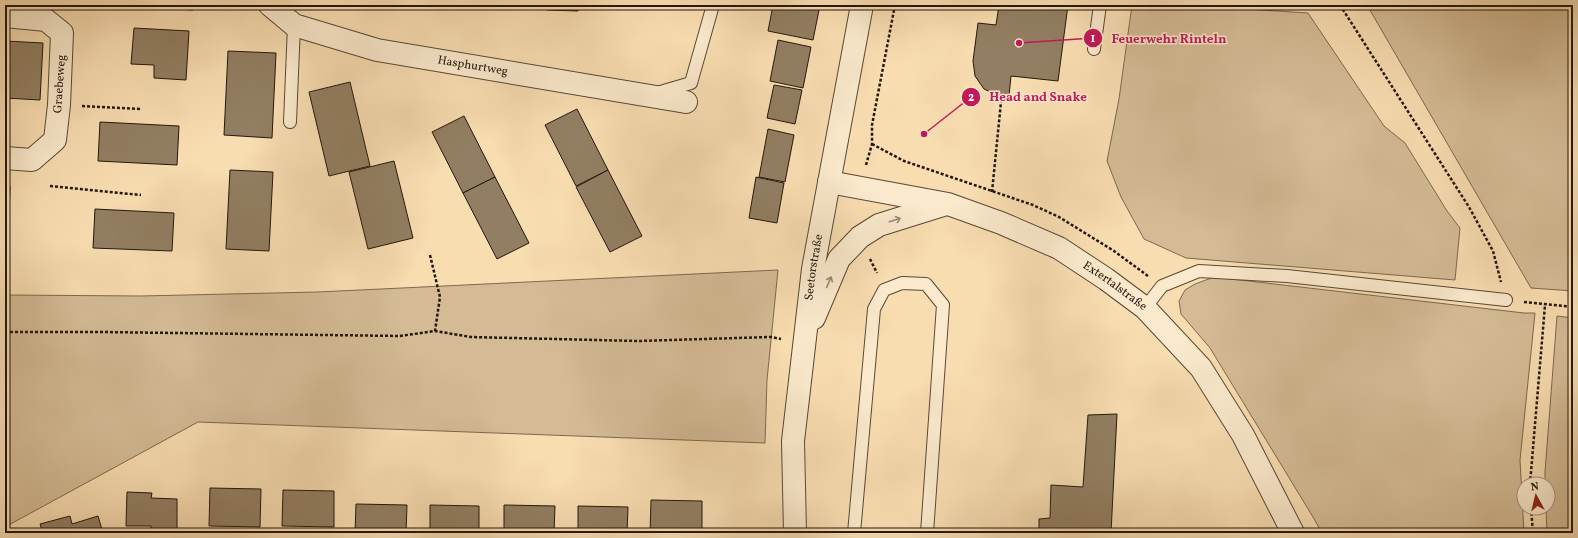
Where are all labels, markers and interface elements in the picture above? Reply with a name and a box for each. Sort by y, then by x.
callout: Feuerwehr Rinteln [1083,26,1234,51]
text: 1 [1091,31,1096,47]
text: Feuerwehr Rinteln [1112,31,1227,49]
street label: Hasphurtweg [436,52,509,80]
street label: Graebeweg [50,54,70,114]
callout: Head and Snake [961,84,1095,109]
text: Head and Snake [989,89,1087,107]
text: 2 [968,90,974,106]
one-way arrow [888,216,901,223]
street label: Seetorstraße [801,233,827,301]
street label: Extertalstraße [1080,258,1150,315]
one-way arrow [826,277,833,289]
north arrow [1516,476,1556,516]
text: N [1530,480,1540,496]

